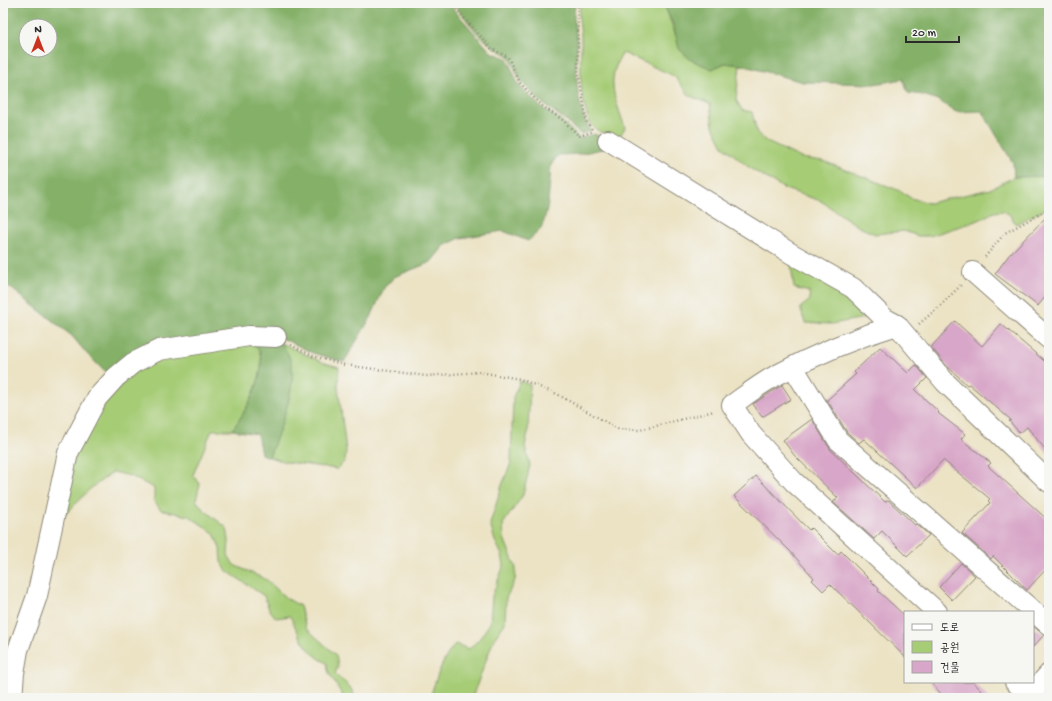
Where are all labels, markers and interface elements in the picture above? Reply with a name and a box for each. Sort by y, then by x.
north arrow [18,18,58,58]
scale bar [906,18,959,44]
text: N [34,24,42,36]
text: 20 m [912,27,937,41]
legend [904,611,1034,683]
text: 도로 [940,622,959,636]
text: 공원 [940,642,959,656]
text: 건물 [940,662,960,676]

